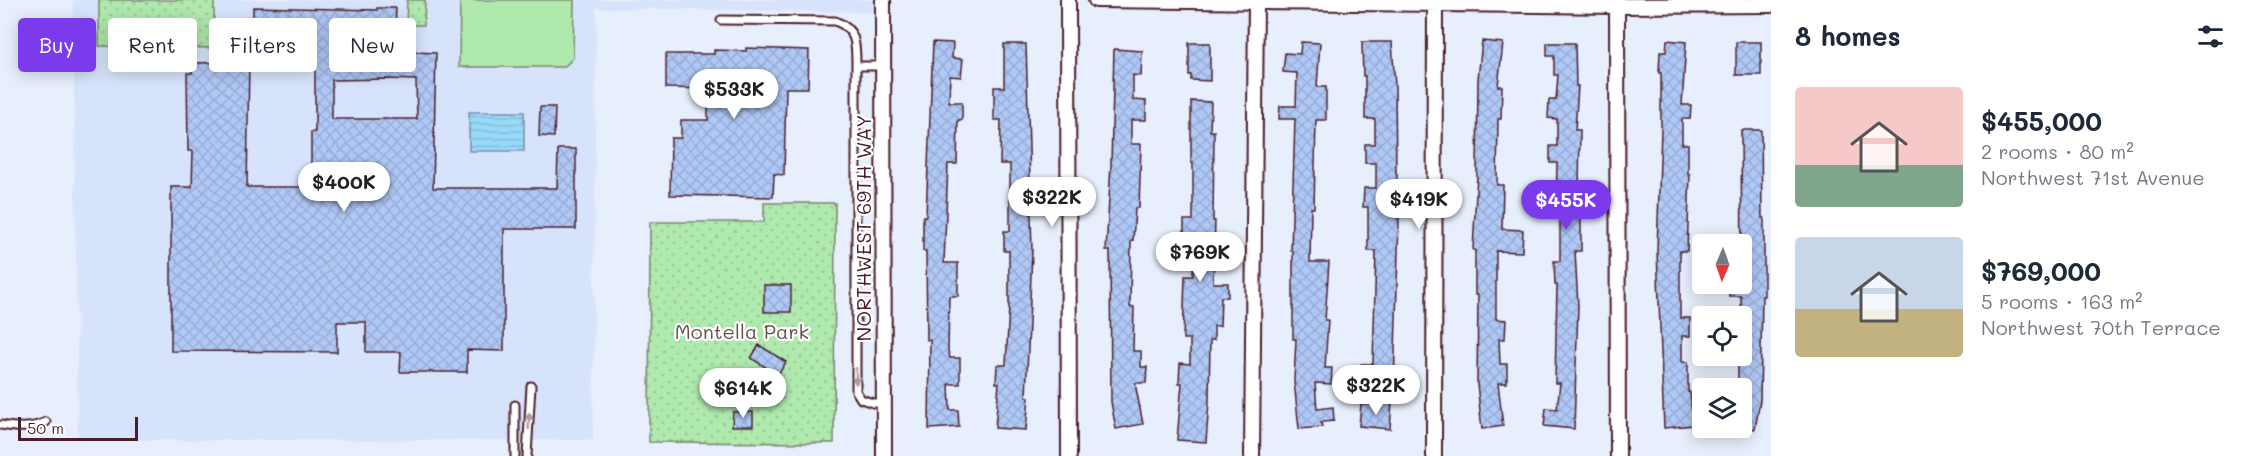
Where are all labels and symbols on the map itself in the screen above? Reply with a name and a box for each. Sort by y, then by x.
pin: $533K [692,69,776,120]
street label: NORTHWEST 69TH WAY [850,115,876,341]
pin: $400K [302,162,386,213]
pin: $322K [1010,177,1094,228]
pin: $419K [1377,179,1461,230]
pin: $455K [1524,180,1608,231]
pin: $769K [1158,232,1242,283]
north arrow [1692,234,1752,294]
park label: Montella Park [675,318,809,344]
pin: $322K [1334,365,1418,416]
one-way arrow [851,367,861,386]
pin: $614K [701,368,785,419]
one-way arrow [525,411,534,430]
scale bar [18,414,138,442]

